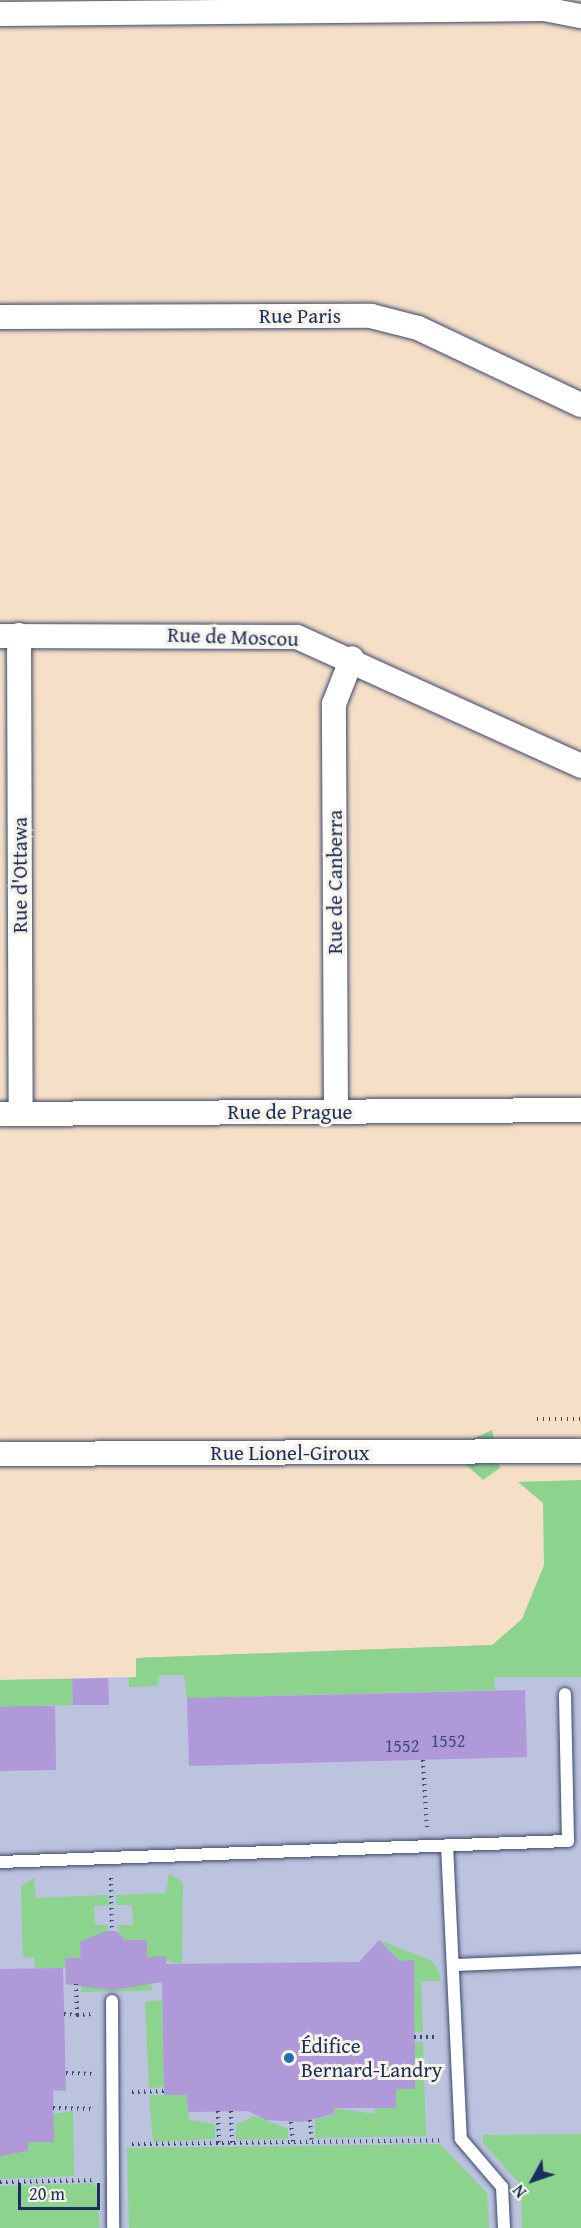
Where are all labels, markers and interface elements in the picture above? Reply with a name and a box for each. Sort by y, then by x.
street label: Rue Paris [259,303,341,329]
street label: Rue de Moscou [167,622,299,652]
street label: Rue de Canberra [322,810,348,954]
street label: Rue d'Ottawa [7,817,33,933]
street label: Rue de Prague [228,1099,352,1125]
street label: Rue Lionel-Giroux [211,1440,369,1466]
house number: 1552 [431,1730,465,1752]
house number: 1552 [385,1735,419,1757]
place label: Édifice Bernard-Landry [301,2033,442,2083]
marker: Édifice Bernard-Landry [282,2051,296,2065]
north arrow [503,2150,563,2210]
scale bar [21,2171,104,2209]
text: 20 m [29,2180,65,2207]
text: N [507,2180,532,2203]

